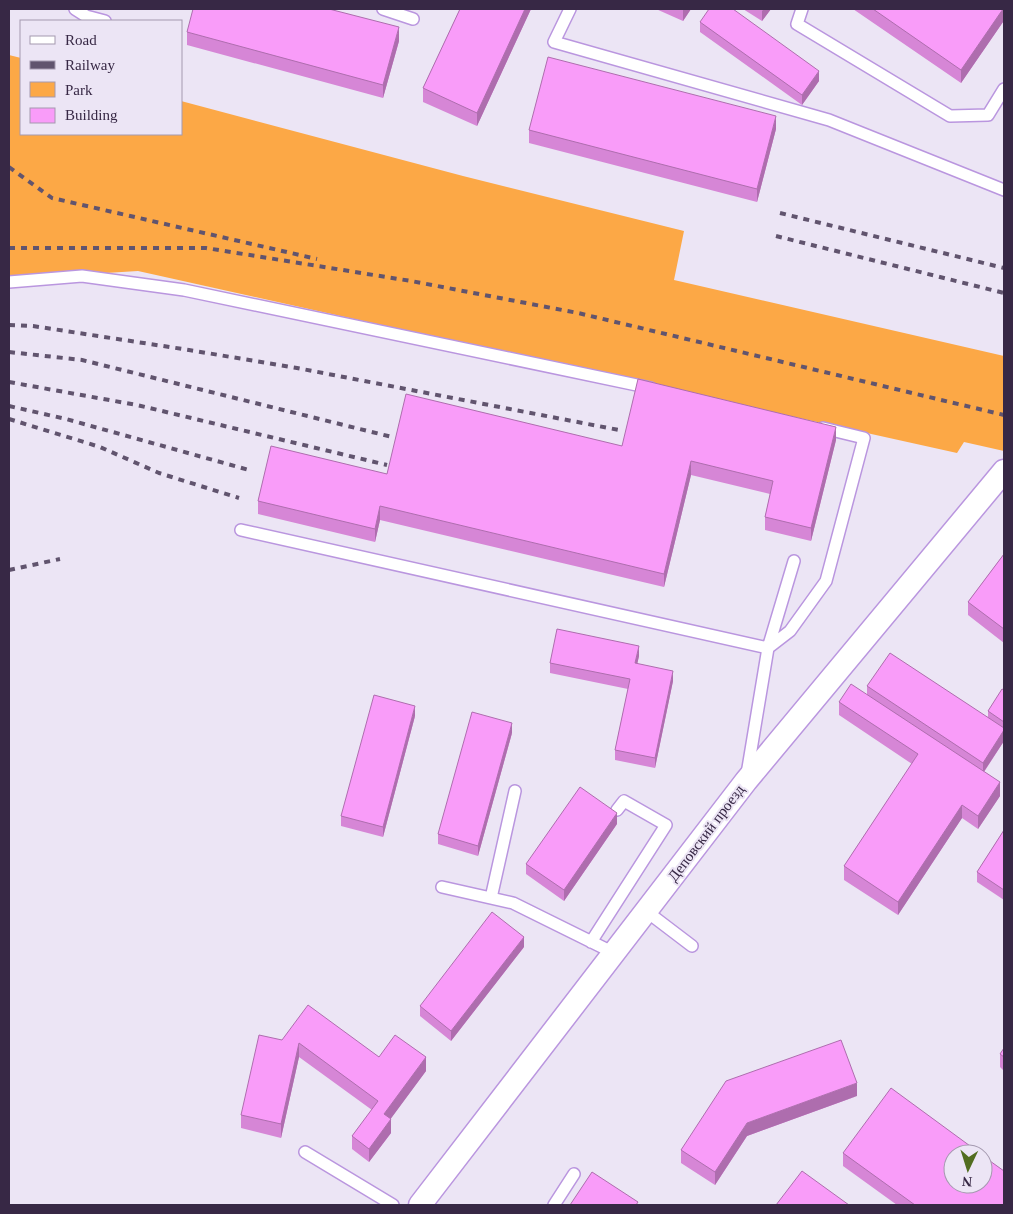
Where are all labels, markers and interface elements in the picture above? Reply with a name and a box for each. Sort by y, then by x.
legend [20,20,182,135]
text: Road [65,32,97,48]
text: Railway [65,57,115,73]
text: Park [65,82,93,98]
text: Building [65,107,118,123]
street label: Деповский проезд [664,781,748,884]
north arrow [943,1144,993,1194]
text: N [962,1174,973,1189]

